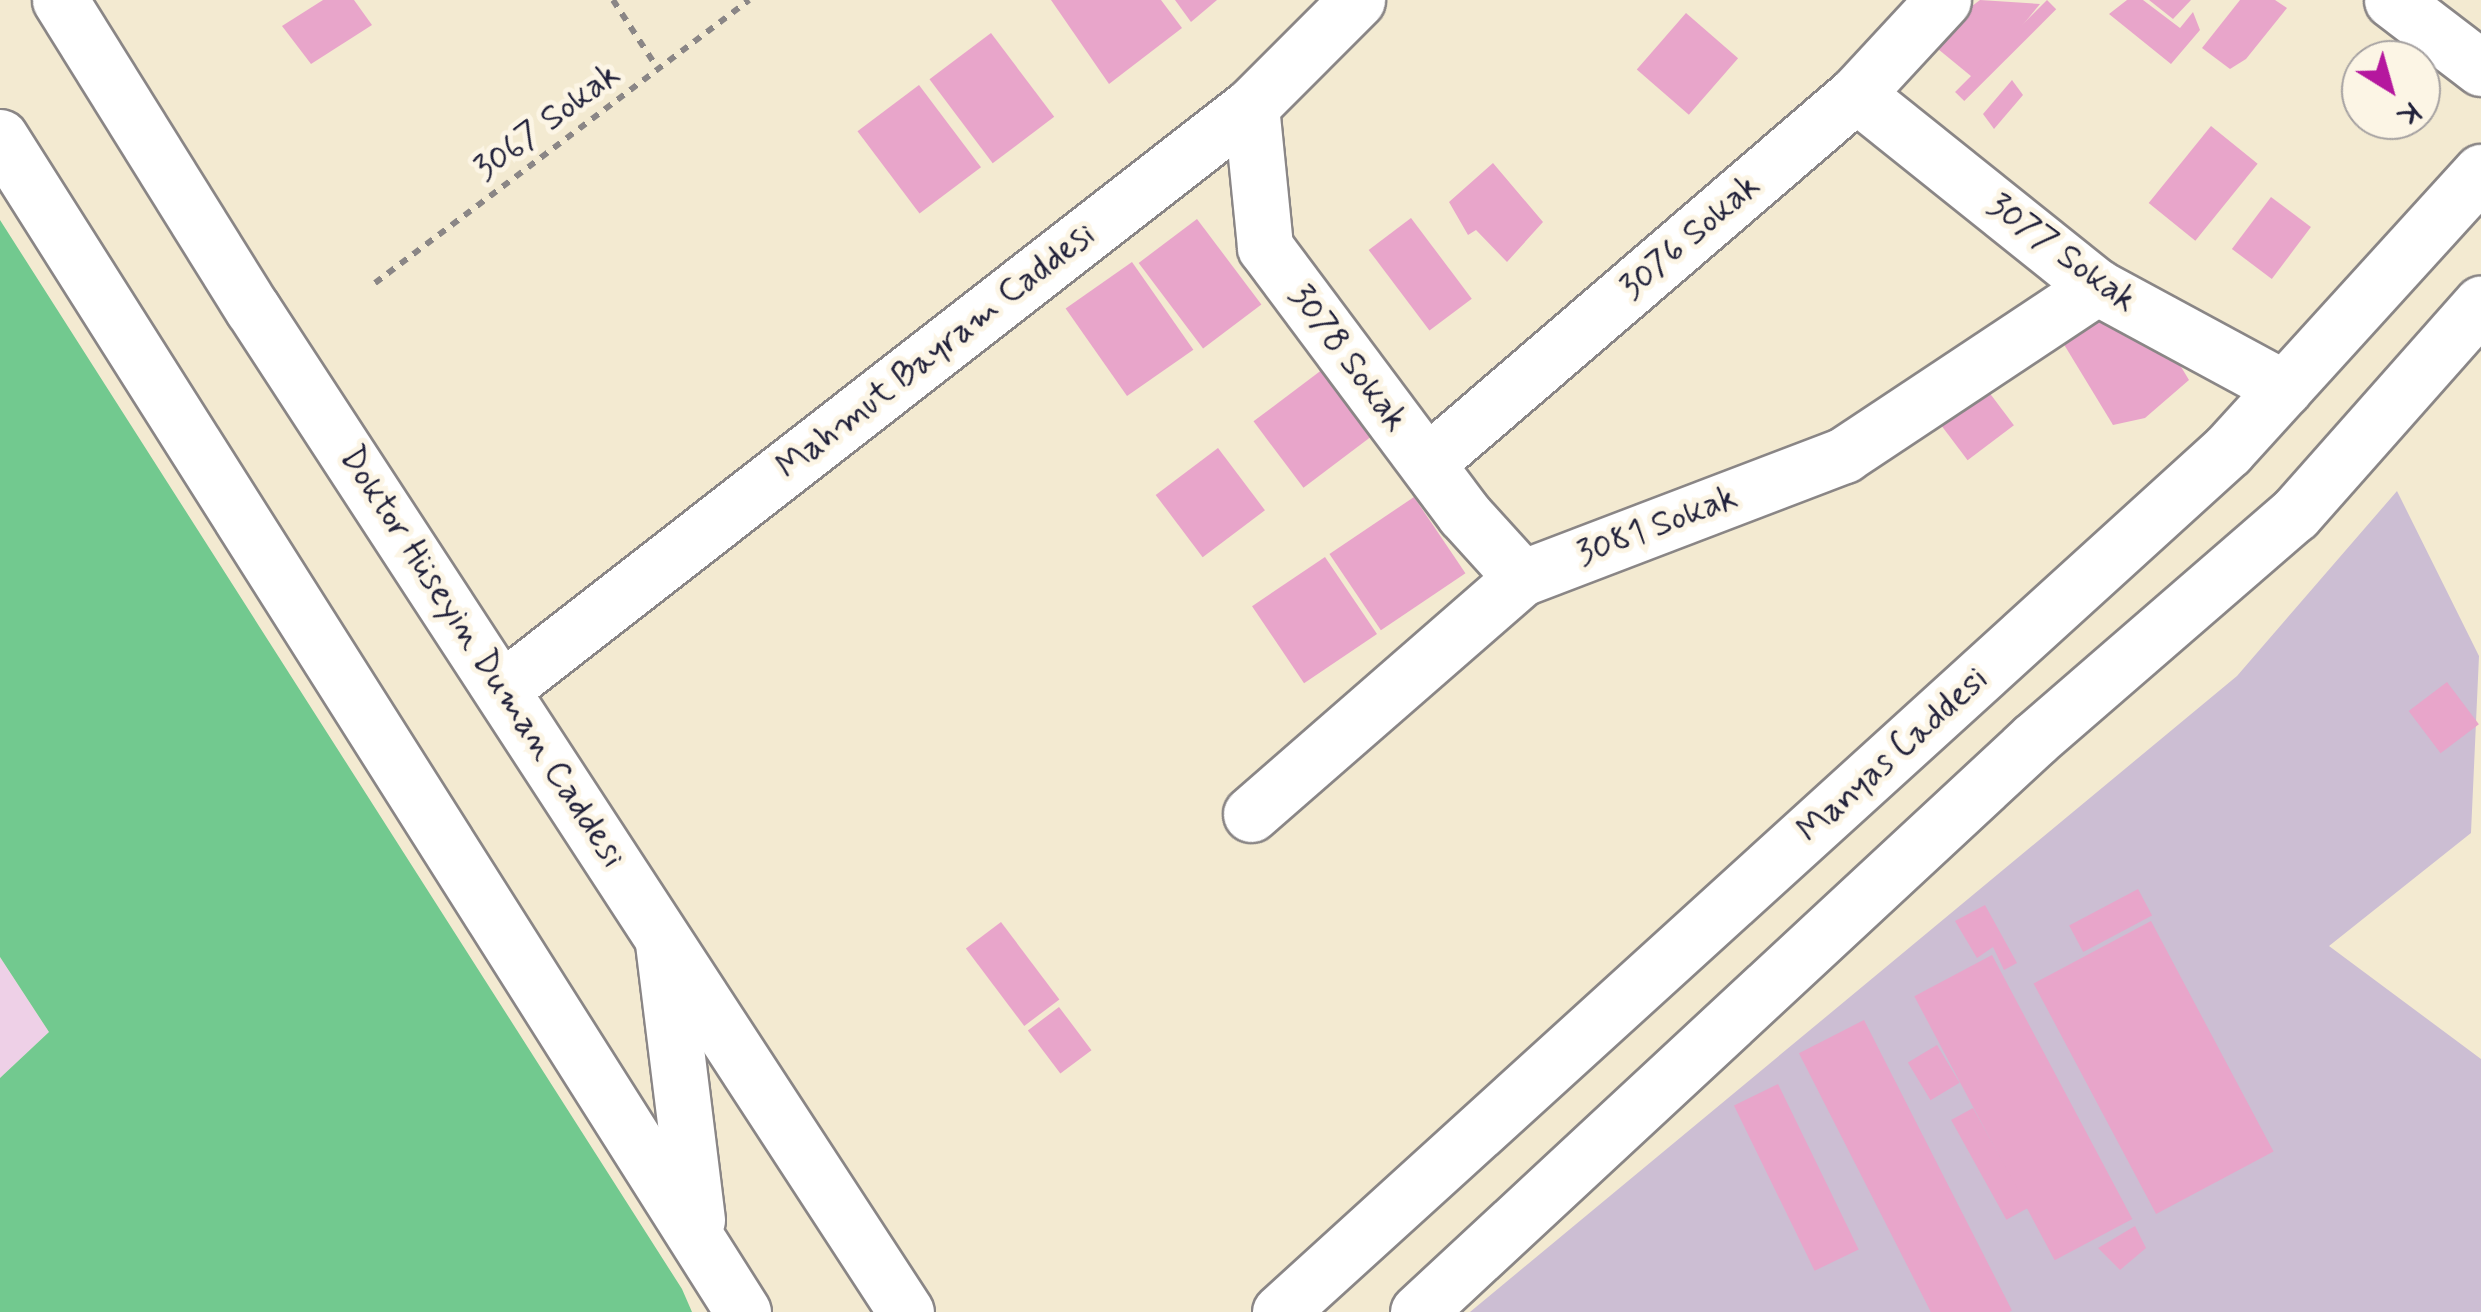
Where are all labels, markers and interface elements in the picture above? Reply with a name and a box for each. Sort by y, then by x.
north arrow [2341,40,2441,140]
street label: 3067 Sokak [466,54,628,190]
text: K [2389,92,2427,133]
street label: 3076 Sokak [1612,165,1768,309]
street label: 3077 Sokak [1979,185,2145,321]
street label: Mahmut Bayram Caddesi [768,213,1104,489]
street label: 3078 Sokak [1279,276,1417,440]
street label: Doktor Hüseyin Duman Caddesi [330,439,634,875]
street label: 3081 Sokak [1571,476,1743,576]
street label: Manyas Caddesi [1788,658,1998,852]

